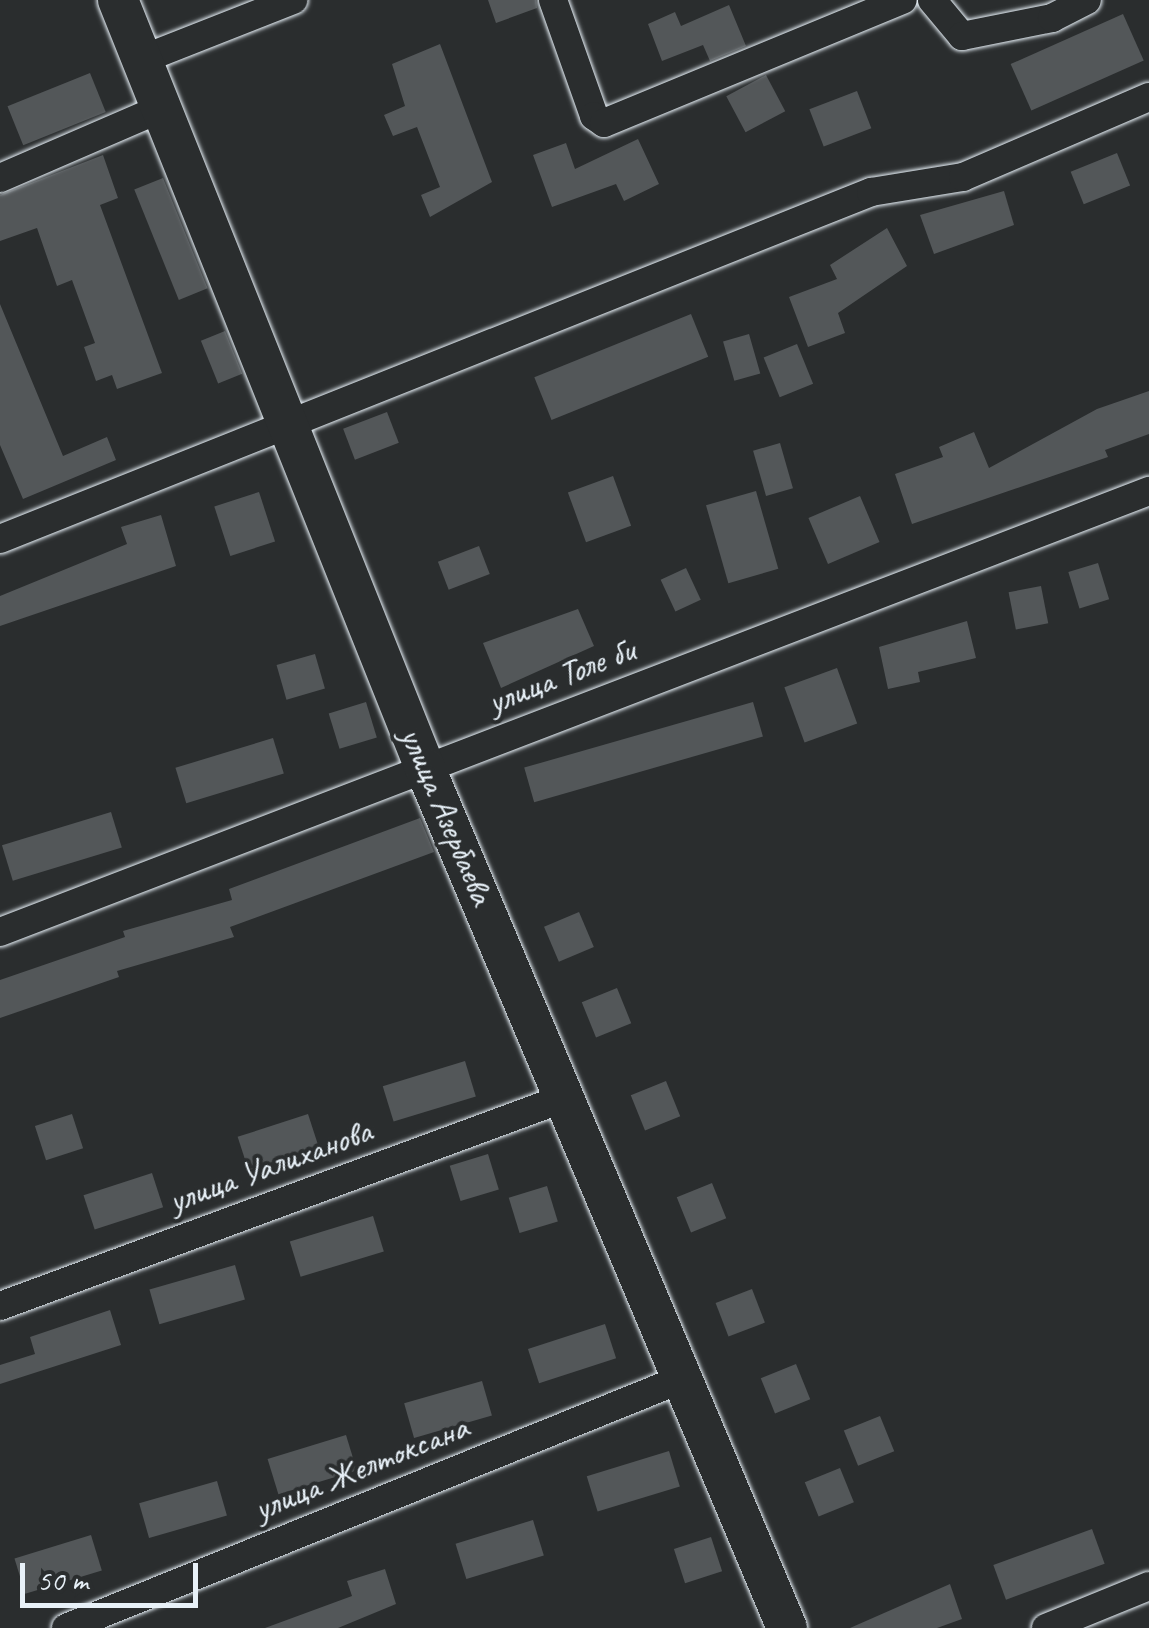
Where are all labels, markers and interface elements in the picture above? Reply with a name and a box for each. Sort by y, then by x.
street label: улица Толе би [481,629,641,723]
street label: улица Азербаева [391,721,503,911]
street label: улица Уалиханова [162,1110,378,1222]
street label: улица Желтоксана [246,1405,476,1531]
scale bar [25,1543,202,1605]
text: 50 m [37,1561,88,1599]

